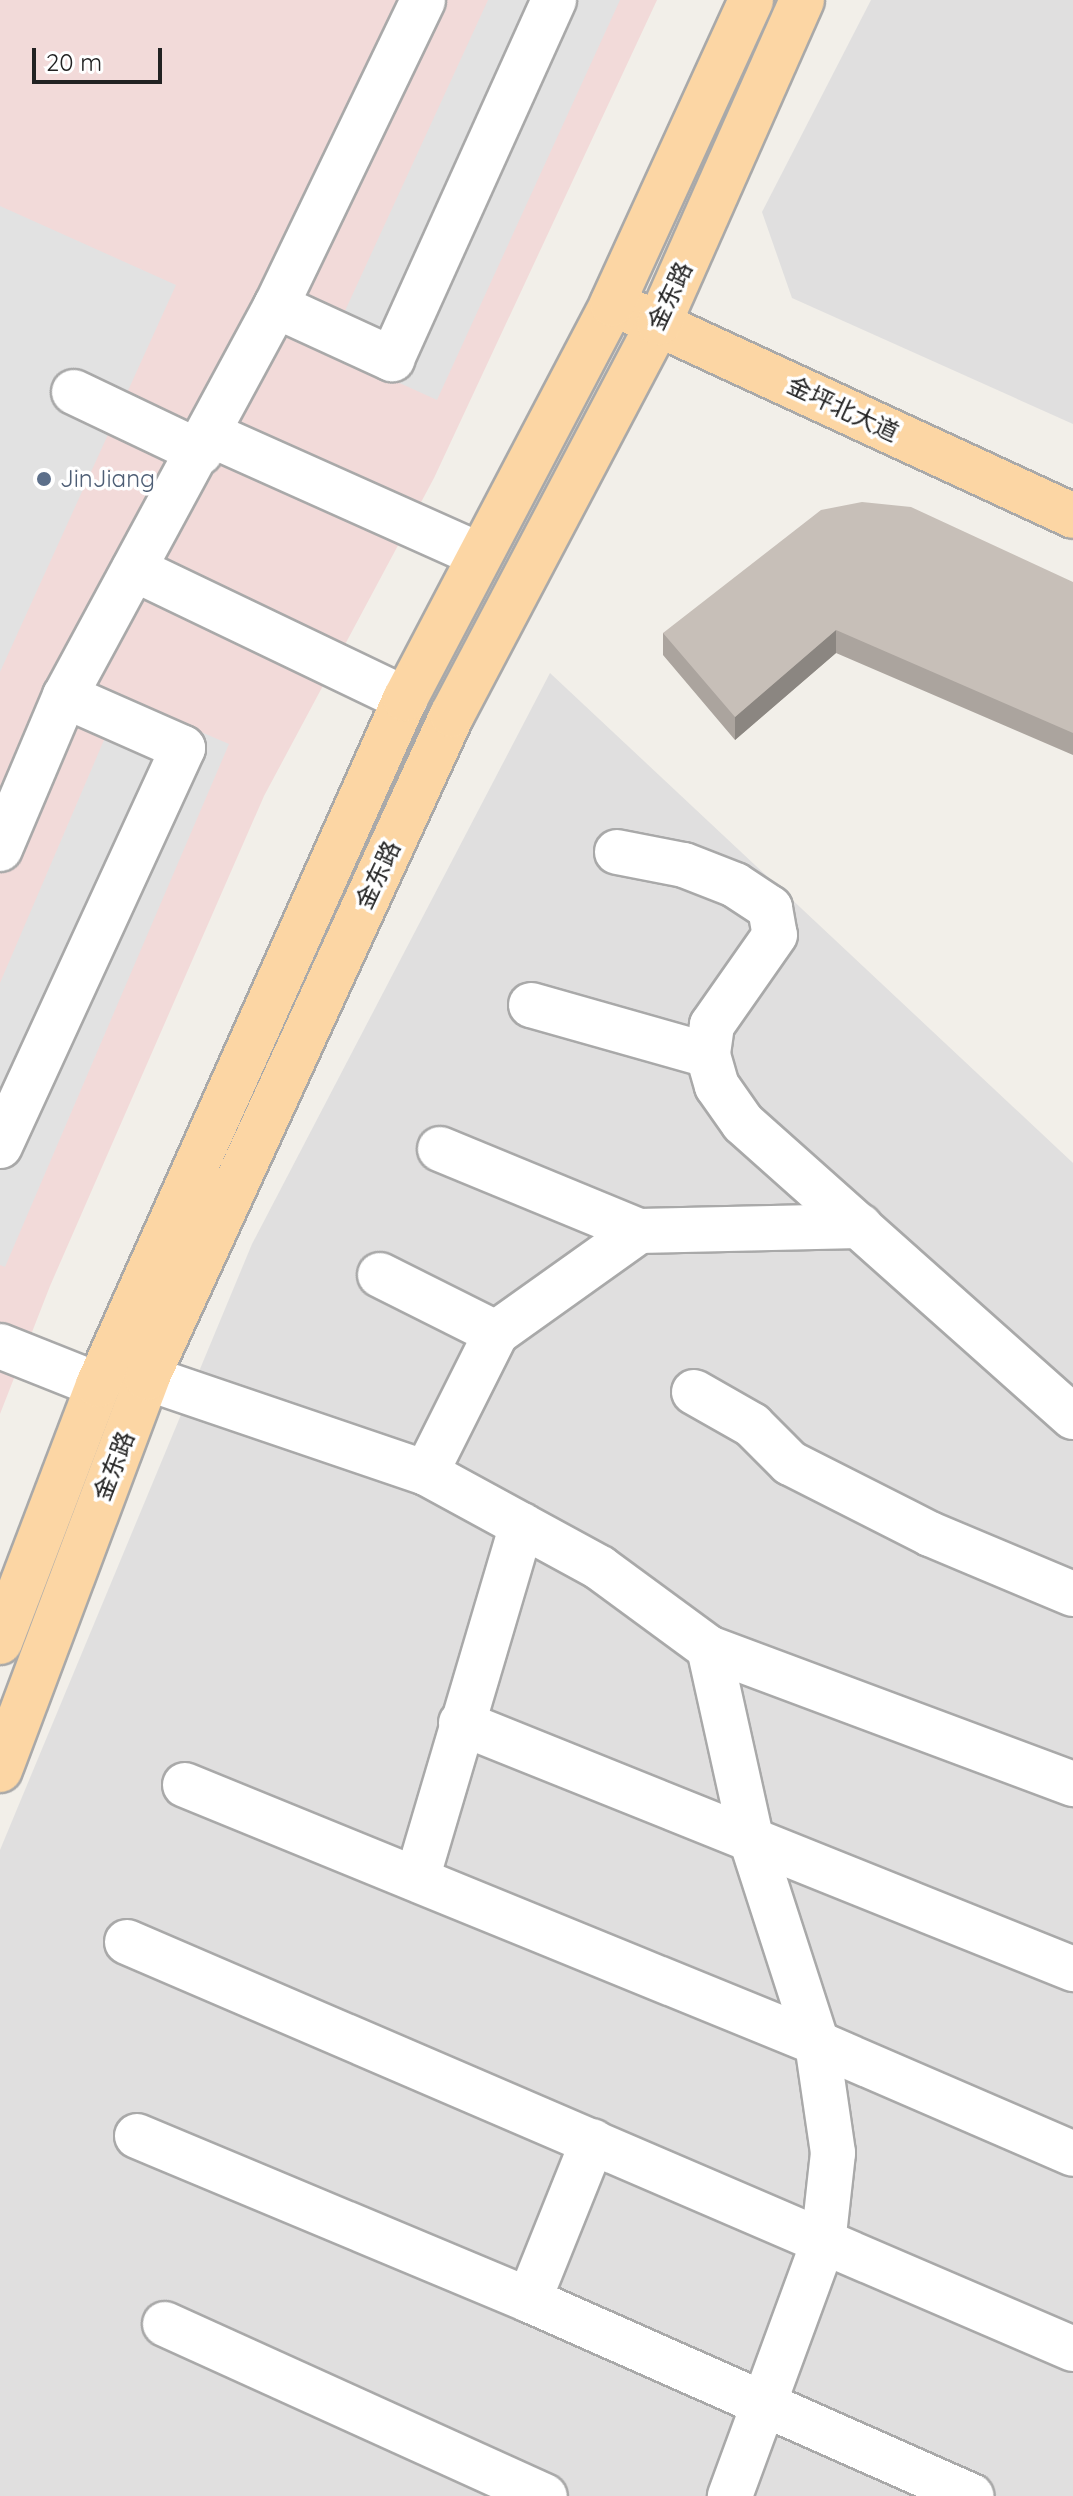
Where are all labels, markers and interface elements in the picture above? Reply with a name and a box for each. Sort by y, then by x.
scale bar [36,32,166,82]
text: 20 m [46,47,102,77]
street label: 金东路 [642,257,698,335]
street label: 金坪北大道 [783,371,903,447]
place label: JinJiang [60,465,155,493]
marker: JinJiang [35,470,53,488]
street label: 金东路 [350,836,406,914]
street label: 金东路 [88,1427,140,1505]

